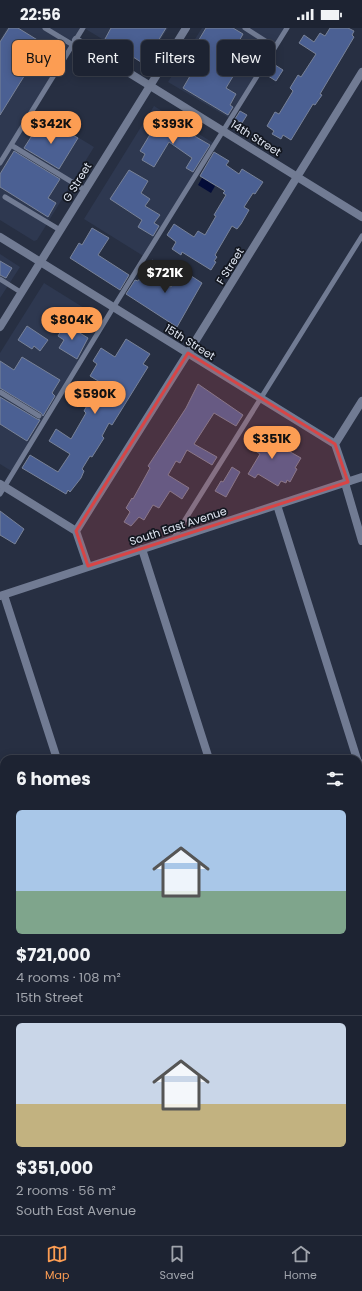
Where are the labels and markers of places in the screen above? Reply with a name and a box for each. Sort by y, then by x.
pin: $342K [23,111,79,145]
pin: $393K [145,111,201,145]
pin: $721K [137,260,193,294]
pin: $804K [44,307,100,341]
pin: $590K [67,381,123,415]
pin: $351K [244,426,300,460]

